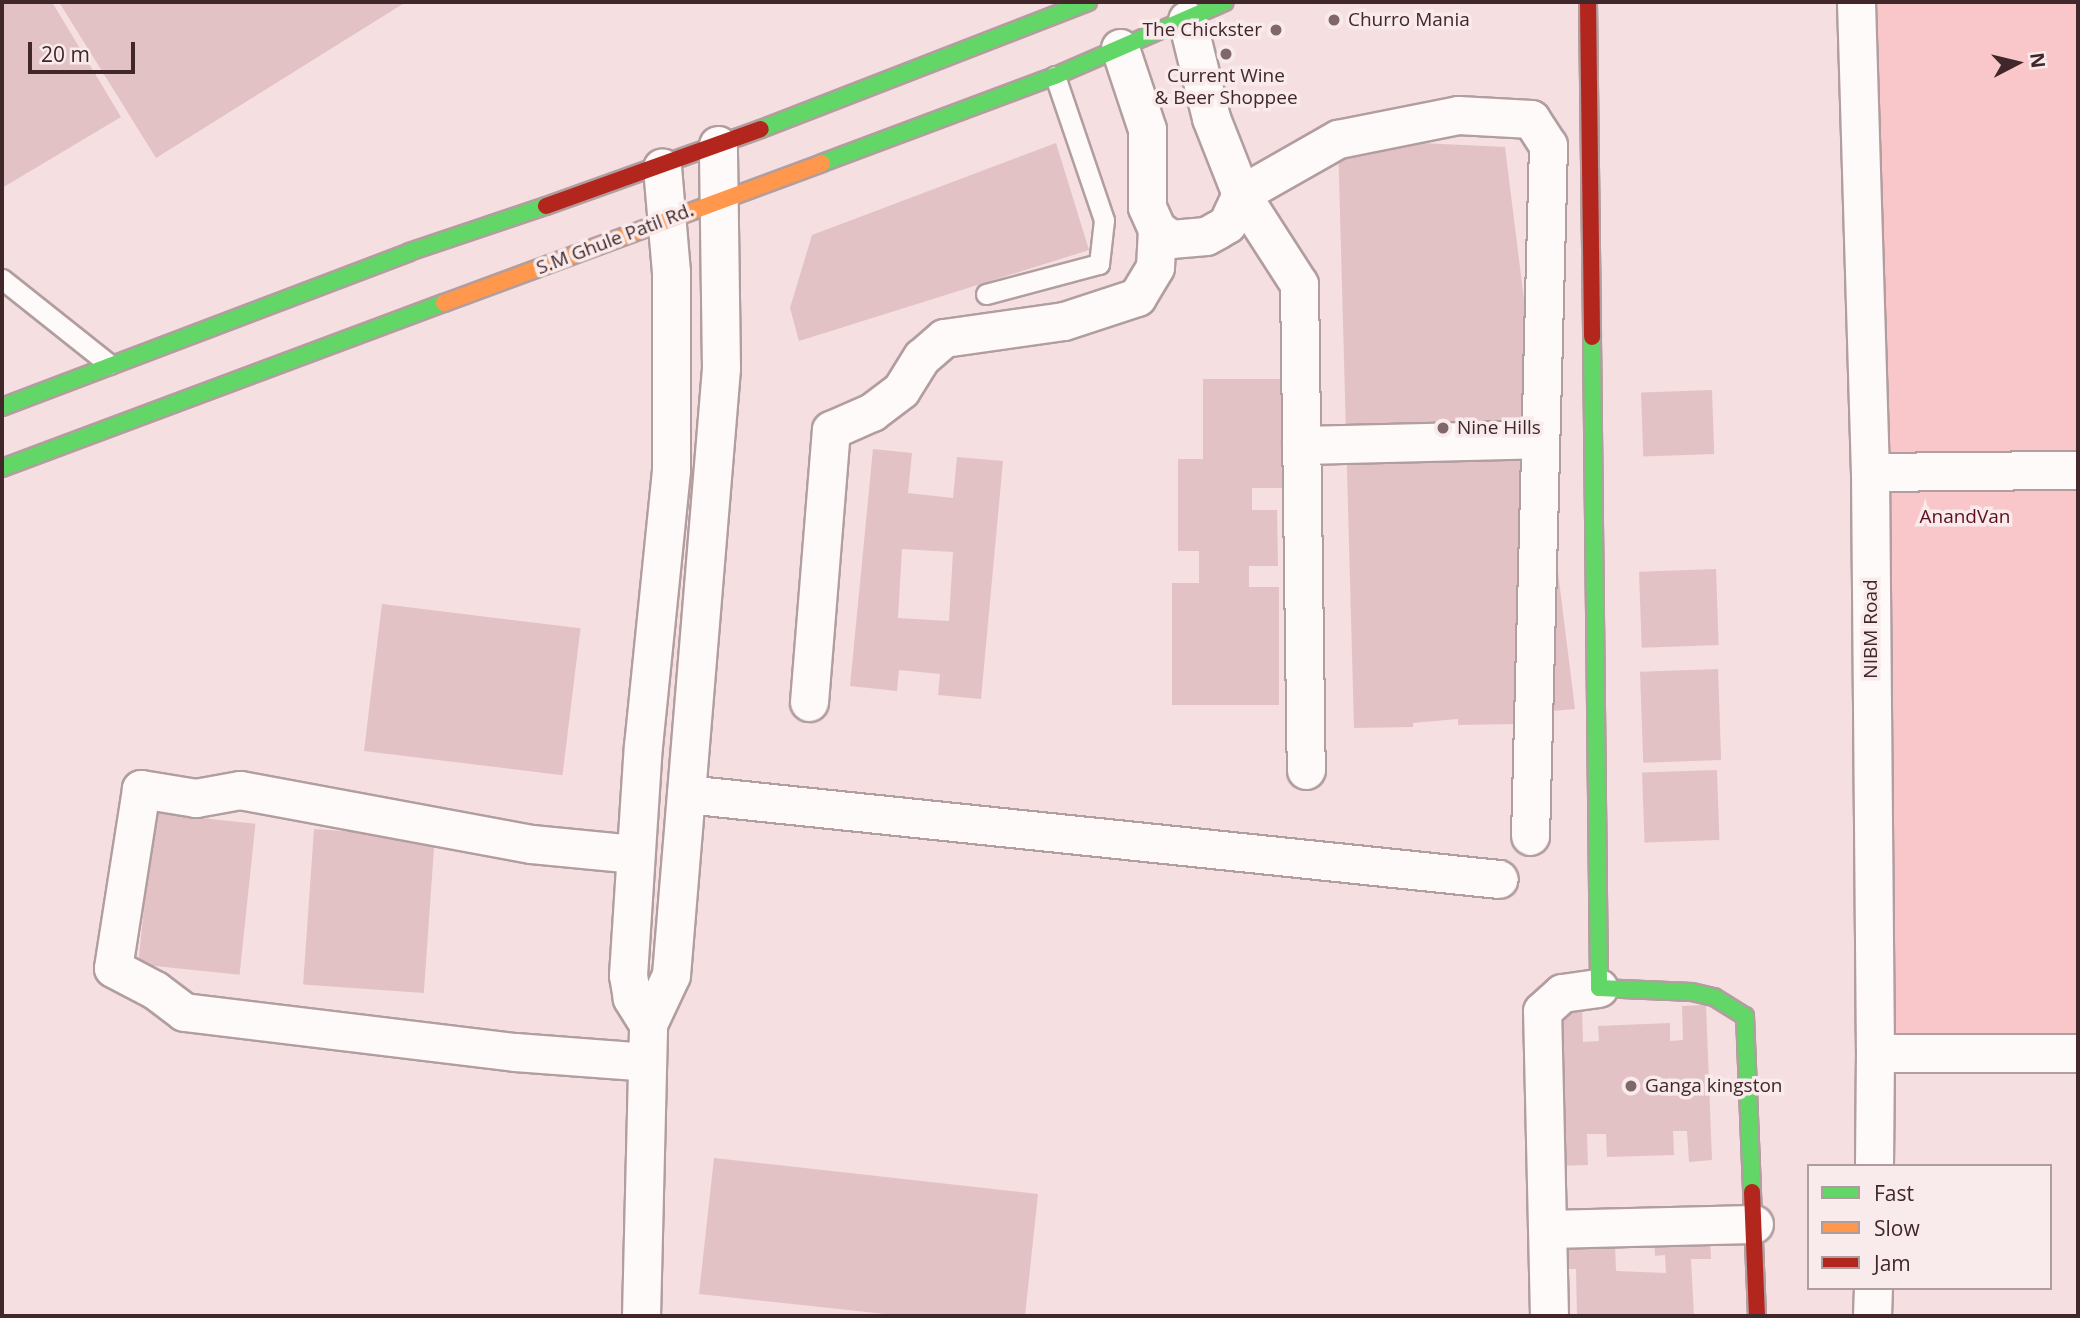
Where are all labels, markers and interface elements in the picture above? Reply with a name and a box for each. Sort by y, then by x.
place label: Churro Mania [1348,9,1470,31]
marker: Churro Mania [1326,12,1342,28]
place label: The Chickster [1143,19,1262,41]
marker: The Chickster [1268,22,1284,38]
scale bar [32,28,138,72]
north arrow [1982,28,2052,98]
text: 20 m [41,40,90,68]
marker: Current Wine & Beer Shoppee [1218,46,1234,62]
text: N [2024,51,2052,70]
place label: Current Wine & Beer Shoppee [1154,65,1298,109]
street label: S.M Ghule Patil Rd. [533,199,697,279]
place label: Nine Hills [1457,417,1541,439]
marker: Nine Hills [1435,420,1451,436]
park label: AnandVan [1919,506,2011,528]
street label: NIBM Road [1860,579,1882,679]
place label: Ganga kingston [1645,1075,1782,1097]
marker: Ganga kingston [1623,1078,1639,1094]
legend [1807,1164,2052,1290]
text: Fast [1874,1179,1914,1207]
text: Slow [1874,1214,1920,1242]
text: Jam [1874,1249,1911,1277]

